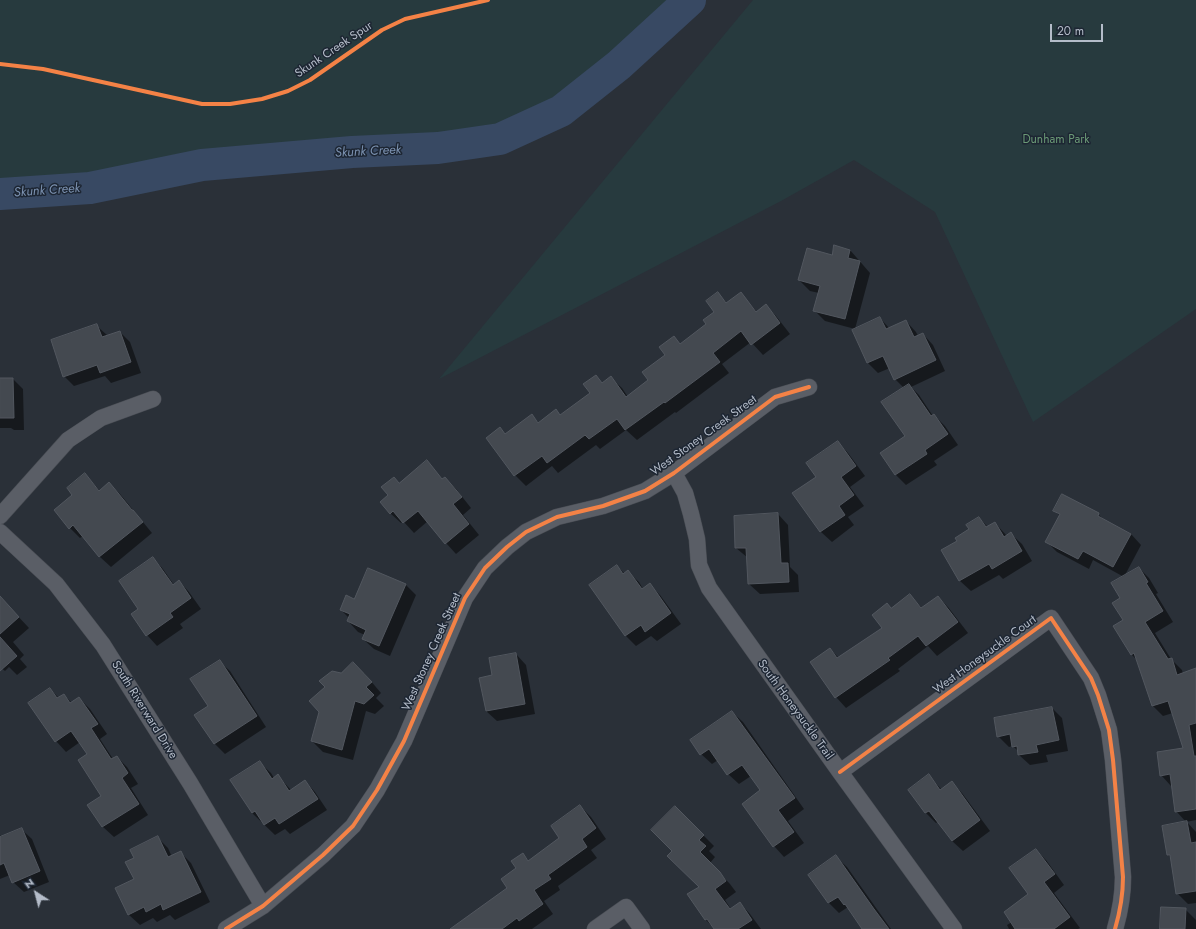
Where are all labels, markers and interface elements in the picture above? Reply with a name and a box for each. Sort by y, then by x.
scale bar [1052,16,1105,42]
street label: Skunk Creek Spur [292,19,376,81]
text: 20 m [1057,22,1084,40]
park label: Dunham Park [1022,133,1090,147]
water label: Skunk Creek [334,142,402,162]
water label: Skunk Creek [13,181,81,201]
street label: West Stoney Creek Street [648,393,760,479]
street label: West Stoney Creek Street [399,591,465,713]
street label: West Honeysuckle Court [931,613,1039,697]
street label: South Honeysuckle Trail [754,657,836,763]
street label: South Riverward Drive [108,658,180,762]
north arrow [16,873,56,913]
text: N [21,874,37,892]

